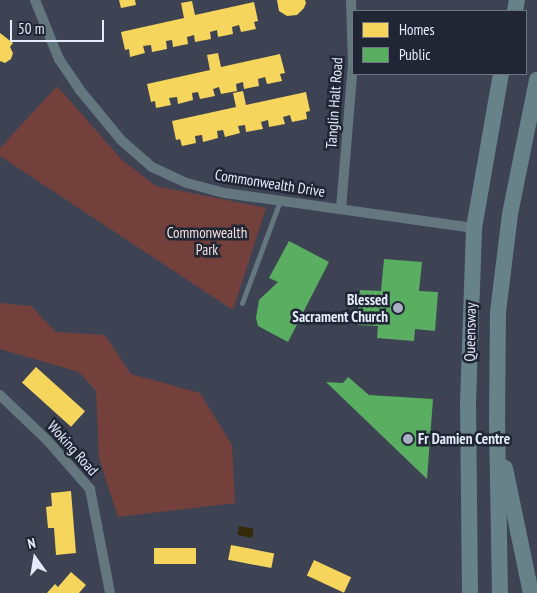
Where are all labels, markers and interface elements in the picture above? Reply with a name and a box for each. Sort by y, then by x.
scale bar [12,10,106,42]
legend [352,10,527,75]
text: 50 m [18,19,44,38]
text: Homes [399,20,435,39]
text: Public [399,45,430,64]
street label: Tanglin Halt Road [322,57,346,149]
street label: Commonwealth Drive [214,165,326,201]
park label: Commonwealth Park [167,223,247,258]
place label: Blessed Sacrament Church [292,290,388,325]
marker: Blessed Sacrament Church [392,302,404,314]
street label: Queensway [460,302,480,362]
street label: Woking Road [44,417,102,479]
place label: Fr Damien Centre [418,430,510,448]
marker: Fr Damien Centre [402,433,414,445]
north arrow [10,533,60,583]
text: N [26,534,37,553]

